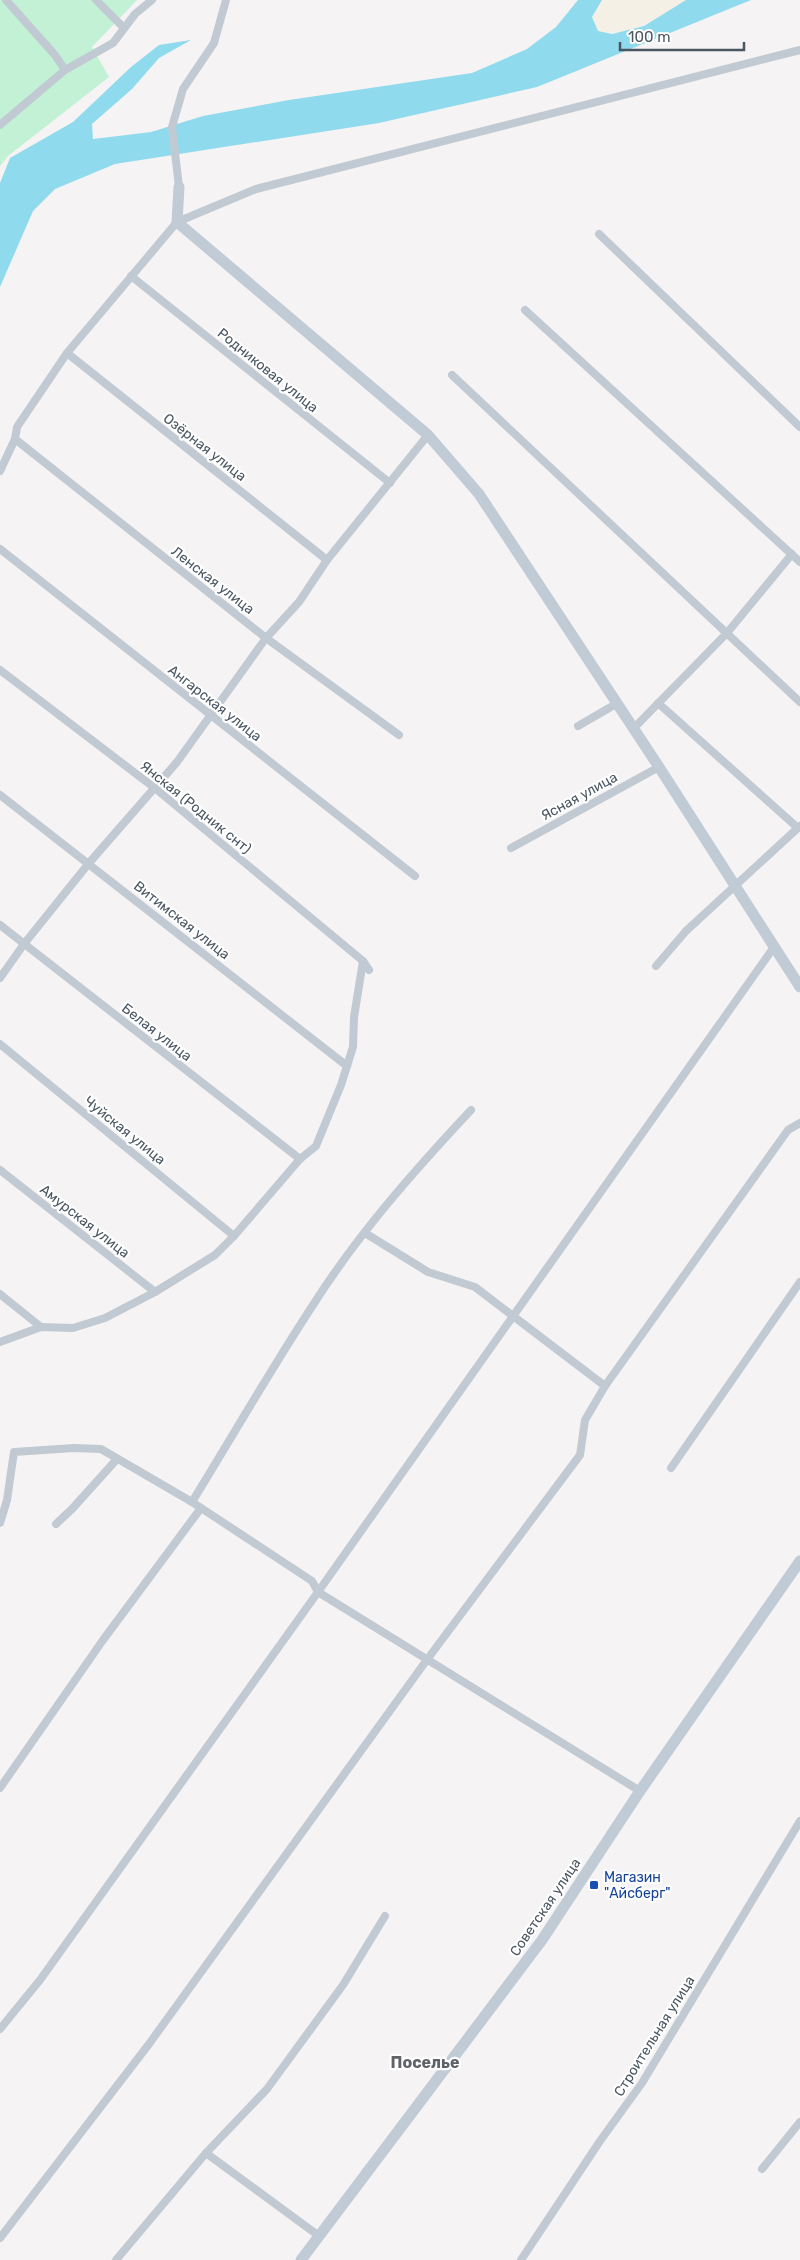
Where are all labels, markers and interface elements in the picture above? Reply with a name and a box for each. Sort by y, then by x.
scale bar [620,20,744,52]
text: 100 m [628,28,670,46]
street label: Родниковая улица [214,325,321,416]
street label: Озёрная улица [160,410,249,485]
street label: Ленская улица [168,543,258,618]
street label: Ангарская улица [164,662,265,745]
street label: Янская (Родник снт) [137,757,255,857]
street label: Ясная улица [538,769,620,824]
street label: Витимская улица [130,878,233,963]
street label: Белая улица [118,1000,195,1065]
street label: Чуйская улица [81,1092,169,1168]
street label: Амурская улица [36,1181,133,1262]
street label: Советская улица [506,1855,584,1960]
place label: Магазин "Айсберг" [604,1869,670,1902]
marker: Магазин "Айсберг" [588,1879,600,1891]
street label: Строительная улица [610,1973,698,2100]
district label: Поселье [390,2053,460,2072]

